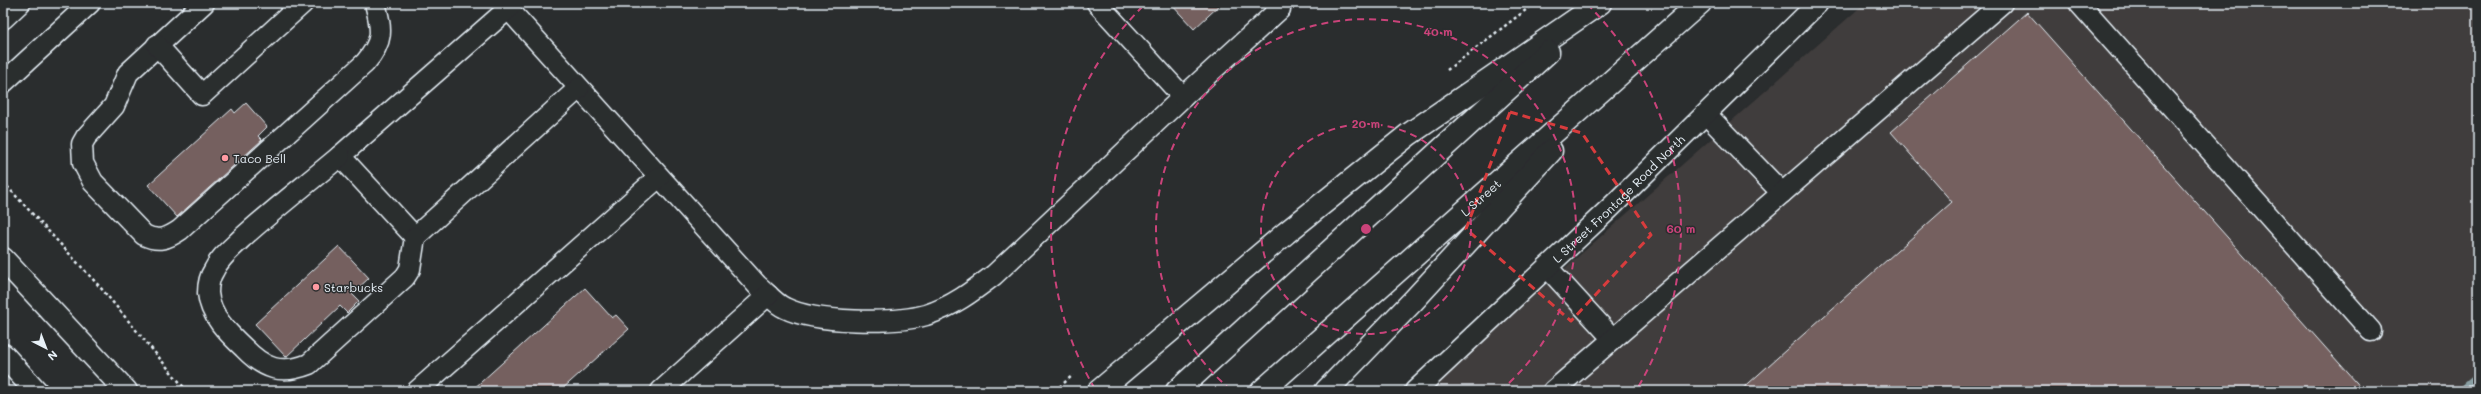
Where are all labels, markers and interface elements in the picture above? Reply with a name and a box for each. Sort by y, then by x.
text: 40 m [1423,23,1453,39]
text: 20 m [1352,115,1380,131]
street label: L Street Frontage Road North [1549,131,1688,266]
place label: Taco Bell [233,150,286,166]
marker: Taco Bell [220,153,230,163]
street label: L Street [1457,175,1504,219]
text: 60 m [1667,220,1695,236]
centre of rings [1359,222,1373,236]
place label: Starbucks [324,279,383,295]
marker: Starbucks [311,282,321,292]
north arrow [26,328,66,368]
text: N [45,347,61,364]

